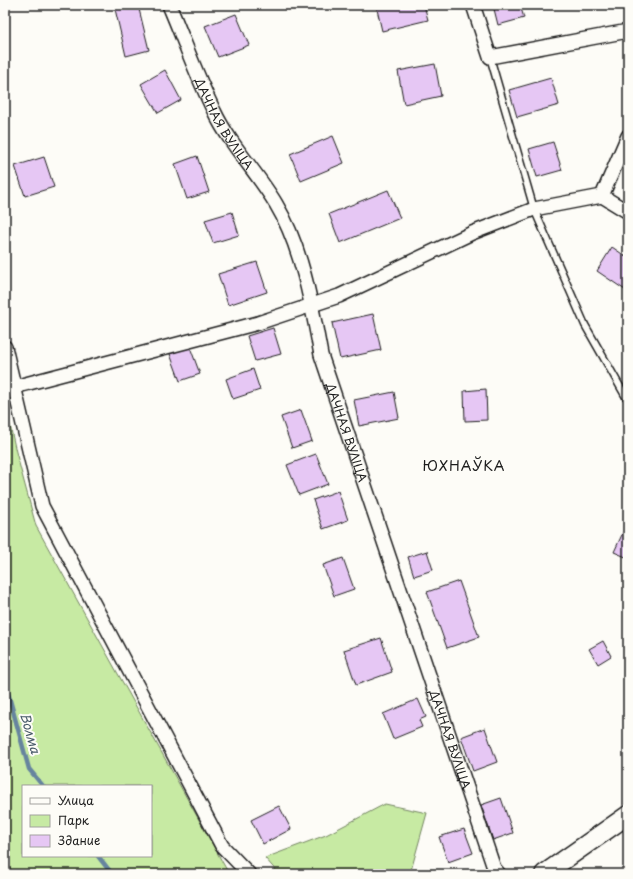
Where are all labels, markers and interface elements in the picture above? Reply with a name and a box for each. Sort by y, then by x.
street label: ДАЧНАЯ ВУЛІЦА [190,74,258,173]
street label: ДАЧНАЯ ВУЛІЦА [322,379,372,484]
district label: ЮХНАЎКА [422,455,506,476]
street label: ДАЧНАЯ ВУЛІЦА [425,686,476,791]
water label: Волма [16,710,46,757]
legend [22,785,152,857]
text: Улица [58,791,94,809]
text: Парк [58,811,90,829]
text: Здание [58,831,100,849]

